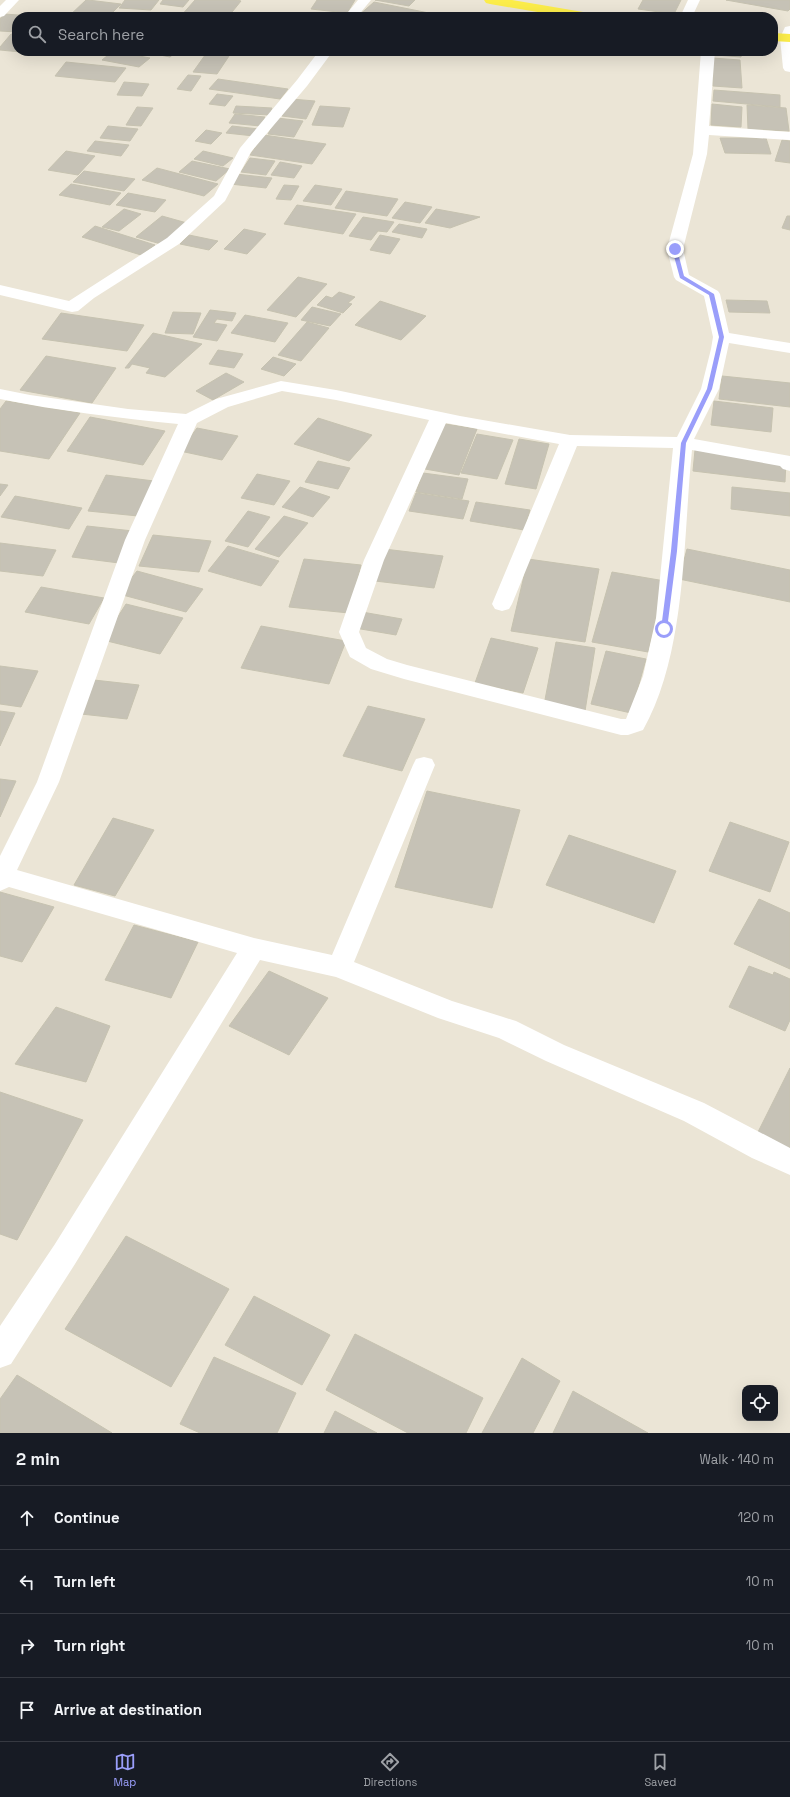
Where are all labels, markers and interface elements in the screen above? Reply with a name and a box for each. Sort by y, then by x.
search box [12,12,778,56]
icon: search [26,23,48,45]
text: Search here [58,25,144,44]
route end [666,240,684,258]
route start [655,620,673,638]
map controls [742,1385,778,1421]
button: locate [742,1385,778,1421]
text: 2 min [16,1448,60,1470]
text: Walk · 140 m [700,1451,774,1468]
icon: ahead [16,1507,38,1529]
text: Continue [54,1508,120,1527]
text: 120 m [738,1509,774,1526]
icon: left [16,1571,38,1593]
text: Turn left [54,1572,116,1591]
text: 10 m [746,1573,774,1590]
icon: right [16,1635,38,1657]
text: Turn right [54,1636,125,1655]
text: 10 m [746,1637,774,1654]
icon: arrive [16,1699,38,1721]
text: Arrive at destination [54,1700,202,1719]
tab: Map [114,1751,136,1789]
tab: Directions [363,1751,417,1789]
tab: Saved [644,1751,676,1789]

